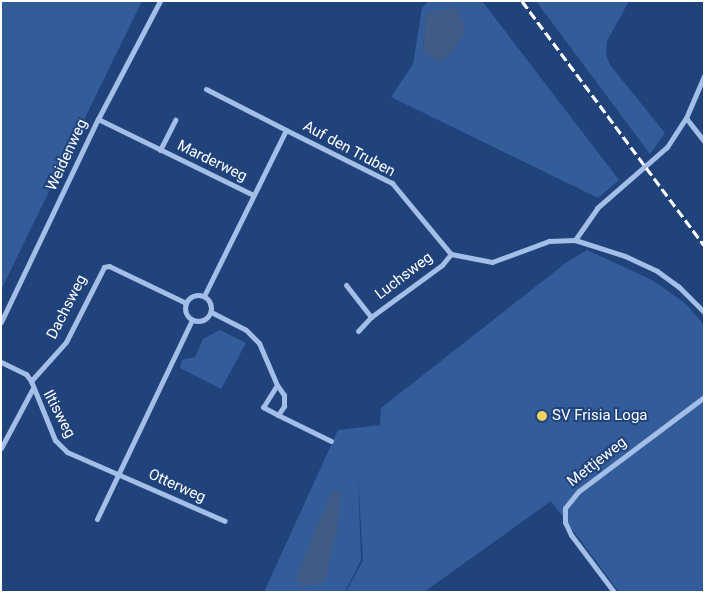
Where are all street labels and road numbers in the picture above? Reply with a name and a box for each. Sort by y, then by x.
street label: Weidenweg [43,116,91,194]
street label: Auf den Truben [300,117,398,181]
street label: Marderweg [174,136,250,186]
street label: Luchsweg [372,248,436,304]
street label: Dachsweg [43,272,91,342]
street label: Iltisweg [39,387,79,441]
street label: Mettjeweg [564,433,630,491]
street label: Otterweg [146,465,208,507]

